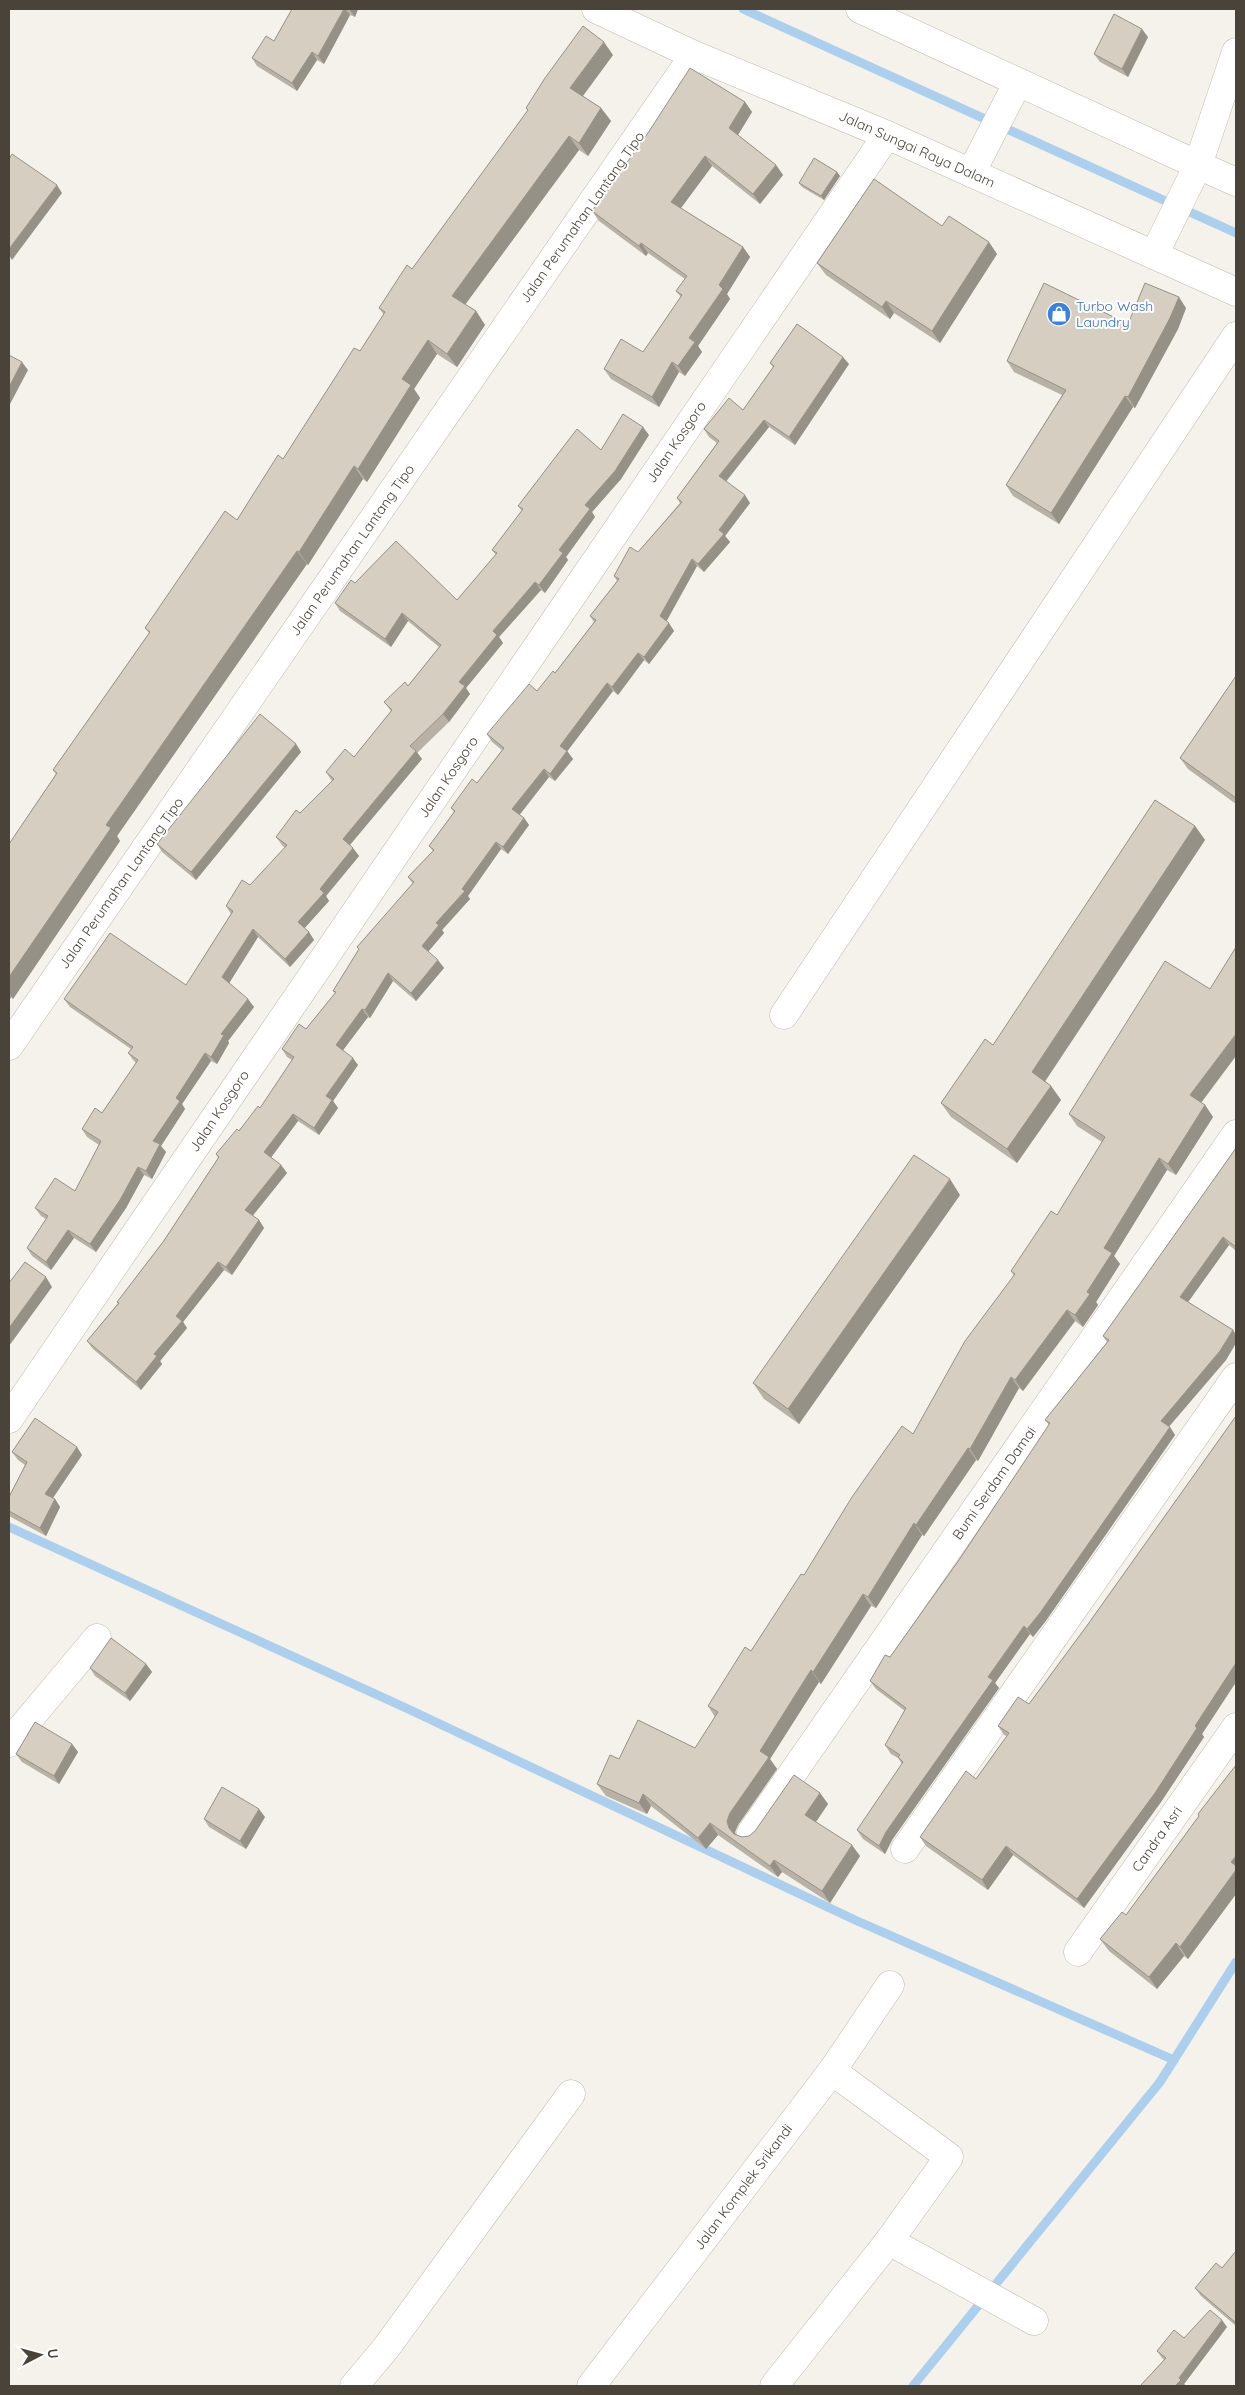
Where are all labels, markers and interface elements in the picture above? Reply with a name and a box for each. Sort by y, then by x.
street label: Jalan Sungai Raya Dalam [836,106,998,192]
street label: Jalan Perumahan Lantang Tipo [516,128,648,306]
place label: Turbo Wash Laundry [1076,297,1153,331]
shop icon: Turbo Wash Laundry [1046,301,1072,327]
street label: Jalan Kosgoro [642,398,710,486]
street label: Jalan Perumahan Lantang Tipo [286,461,418,639]
street label: Jalan Kosgoro [414,733,482,821]
street label: Jalan Perumahan Lantang Tipo [55,794,187,972]
street label: Jalan Kosgoro [185,1067,253,1155]
street label: Bumi Serdam Damai [948,1423,1040,1543]
street label: Candra Asri [1128,1803,1186,1875]
street label: Jalan Komplek Srikandi [690,2120,796,2254]
north arrow [15,2330,65,2380]
text: U [43,2348,62,2359]

